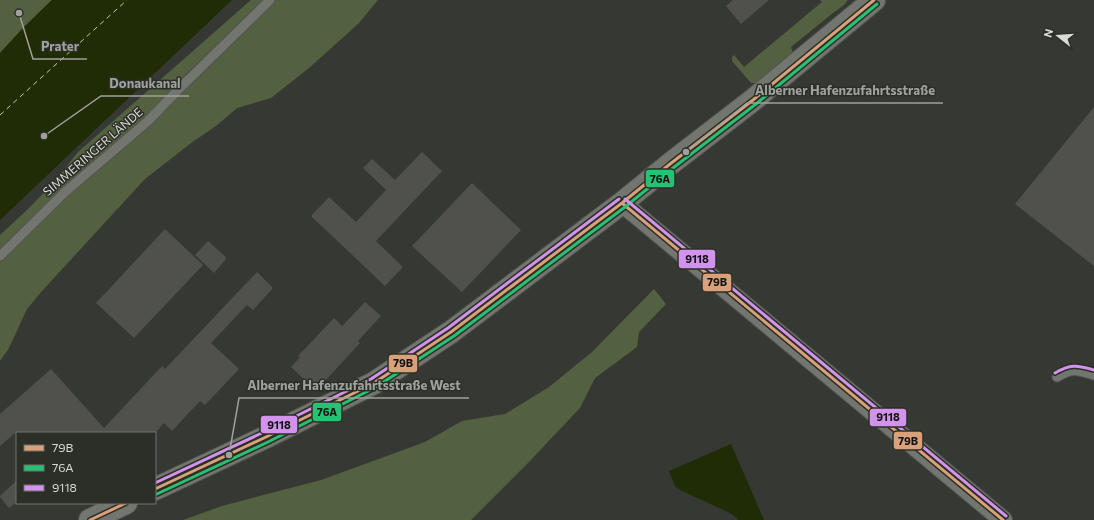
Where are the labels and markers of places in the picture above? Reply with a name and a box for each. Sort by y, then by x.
callout: Prater [33,34,87,59]
callout: Donaukanal [101,71,189,96]
callout: Alberner Hafenzufahrtsstraße [747,78,943,103]
callout: Alberner Hafenzufahrtsstraße West [239,373,469,398]

